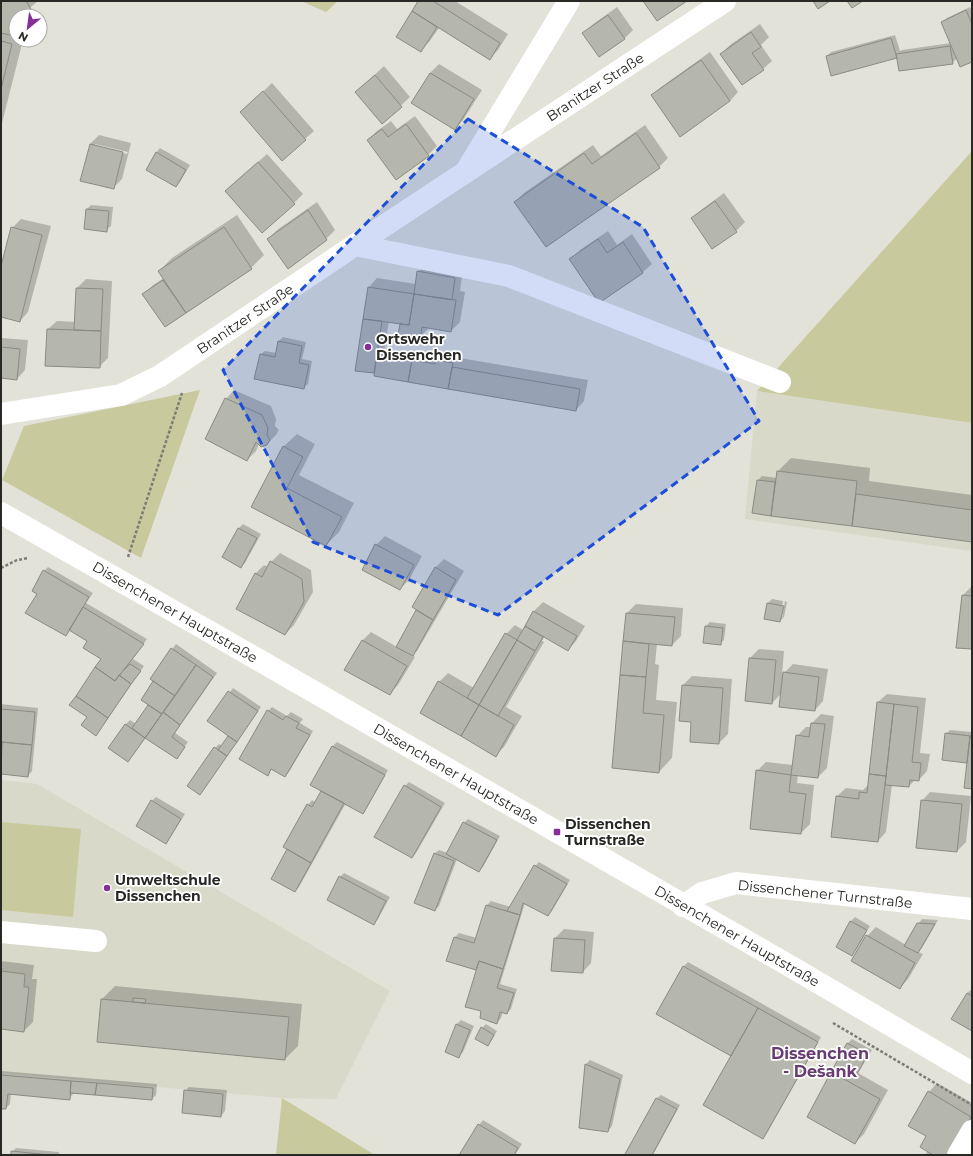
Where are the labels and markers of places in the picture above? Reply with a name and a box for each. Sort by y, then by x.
place label: Ortswehr Dissenchen [376,330,462,364]
marker: Ortswehr Dissenchen [363,342,373,352]
place label: Dissenchen Turnstraße [565,815,651,849]
marker: Dissenchen Turnstraße [552,827,562,837]
place label: Umweltschule Dissenchen [115,871,221,905]
marker: Umweltschule Dissenchen [102,883,112,893]

